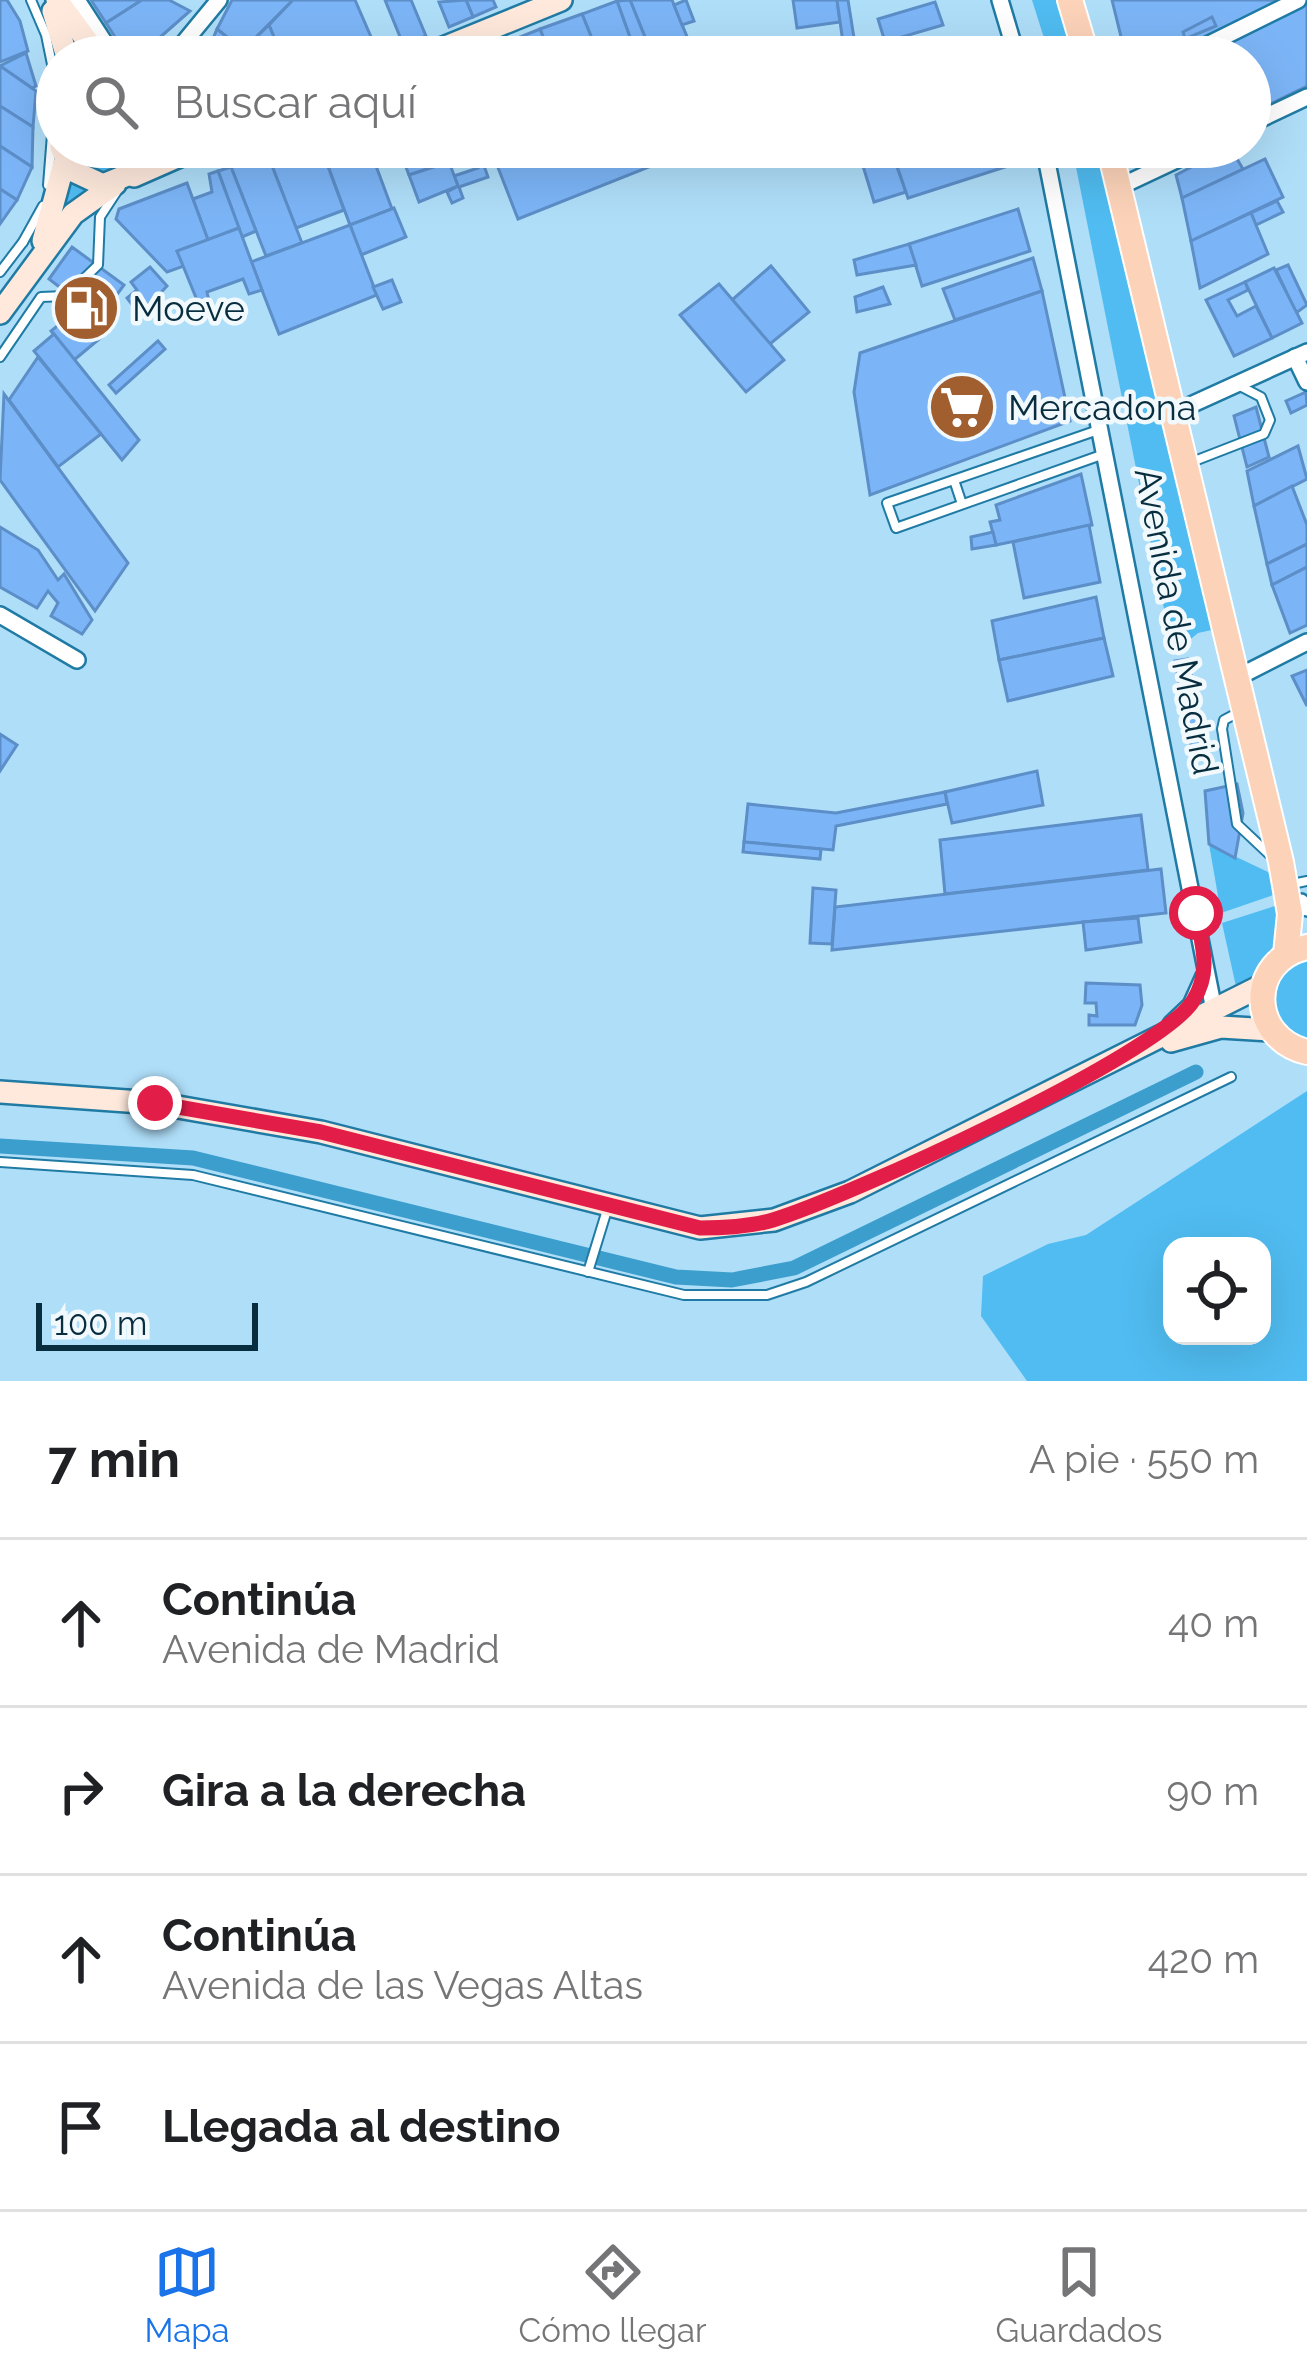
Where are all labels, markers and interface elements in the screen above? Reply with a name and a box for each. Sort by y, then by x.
search box [36,36,1271,168]
icon: search [78,69,144,135]
text: Buscar aquí [174,76,417,129]
fuel station icon: Moeve [51,273,121,343]
place label: Moeve [132,287,245,329]
supermarket icon: Mercadona [927,372,997,442]
place label: Mercadona [1008,386,1196,428]
street label: Avenida de Madrid [1127,464,1227,778]
route start [1169,886,1223,940]
route end [128,1076,182,1130]
map controls [1163,1237,1271,1345]
button: locate [1163,1237,1271,1345]
scale bar [36,1297,258,1350]
text: 100 m [54,1304,147,1343]
text: 7 min [48,1429,180,1489]
text: A pie · 550 m [1029,1436,1259,1482]
text: Continúa [162,1573,357,1626]
icon: ahead [48,1590,114,1656]
text: 40 m [1168,1600,1259,1646]
text: Avenida de Madrid [162,1626,500,1672]
icon: right [48,1758,114,1824]
text: Gira a la derecha [162,1764,526,1817]
text: 90 m [1166,1768,1259,1814]
text: Continúa [162,1909,357,1962]
icon: ahead [48,1926,114,1992]
text: 420 m [1148,1936,1259,1982]
text: Avenida de las Vegas Altas [162,1962,643,2008]
icon: arrive [48,2094,114,2160]
text: Llegada al destino [162,2100,561,2153]
tab: Mapa [145,2239,230,2350]
tab: Cómo llegar [519,2239,707,2350]
tab: Guardados [996,2239,1163,2350]

